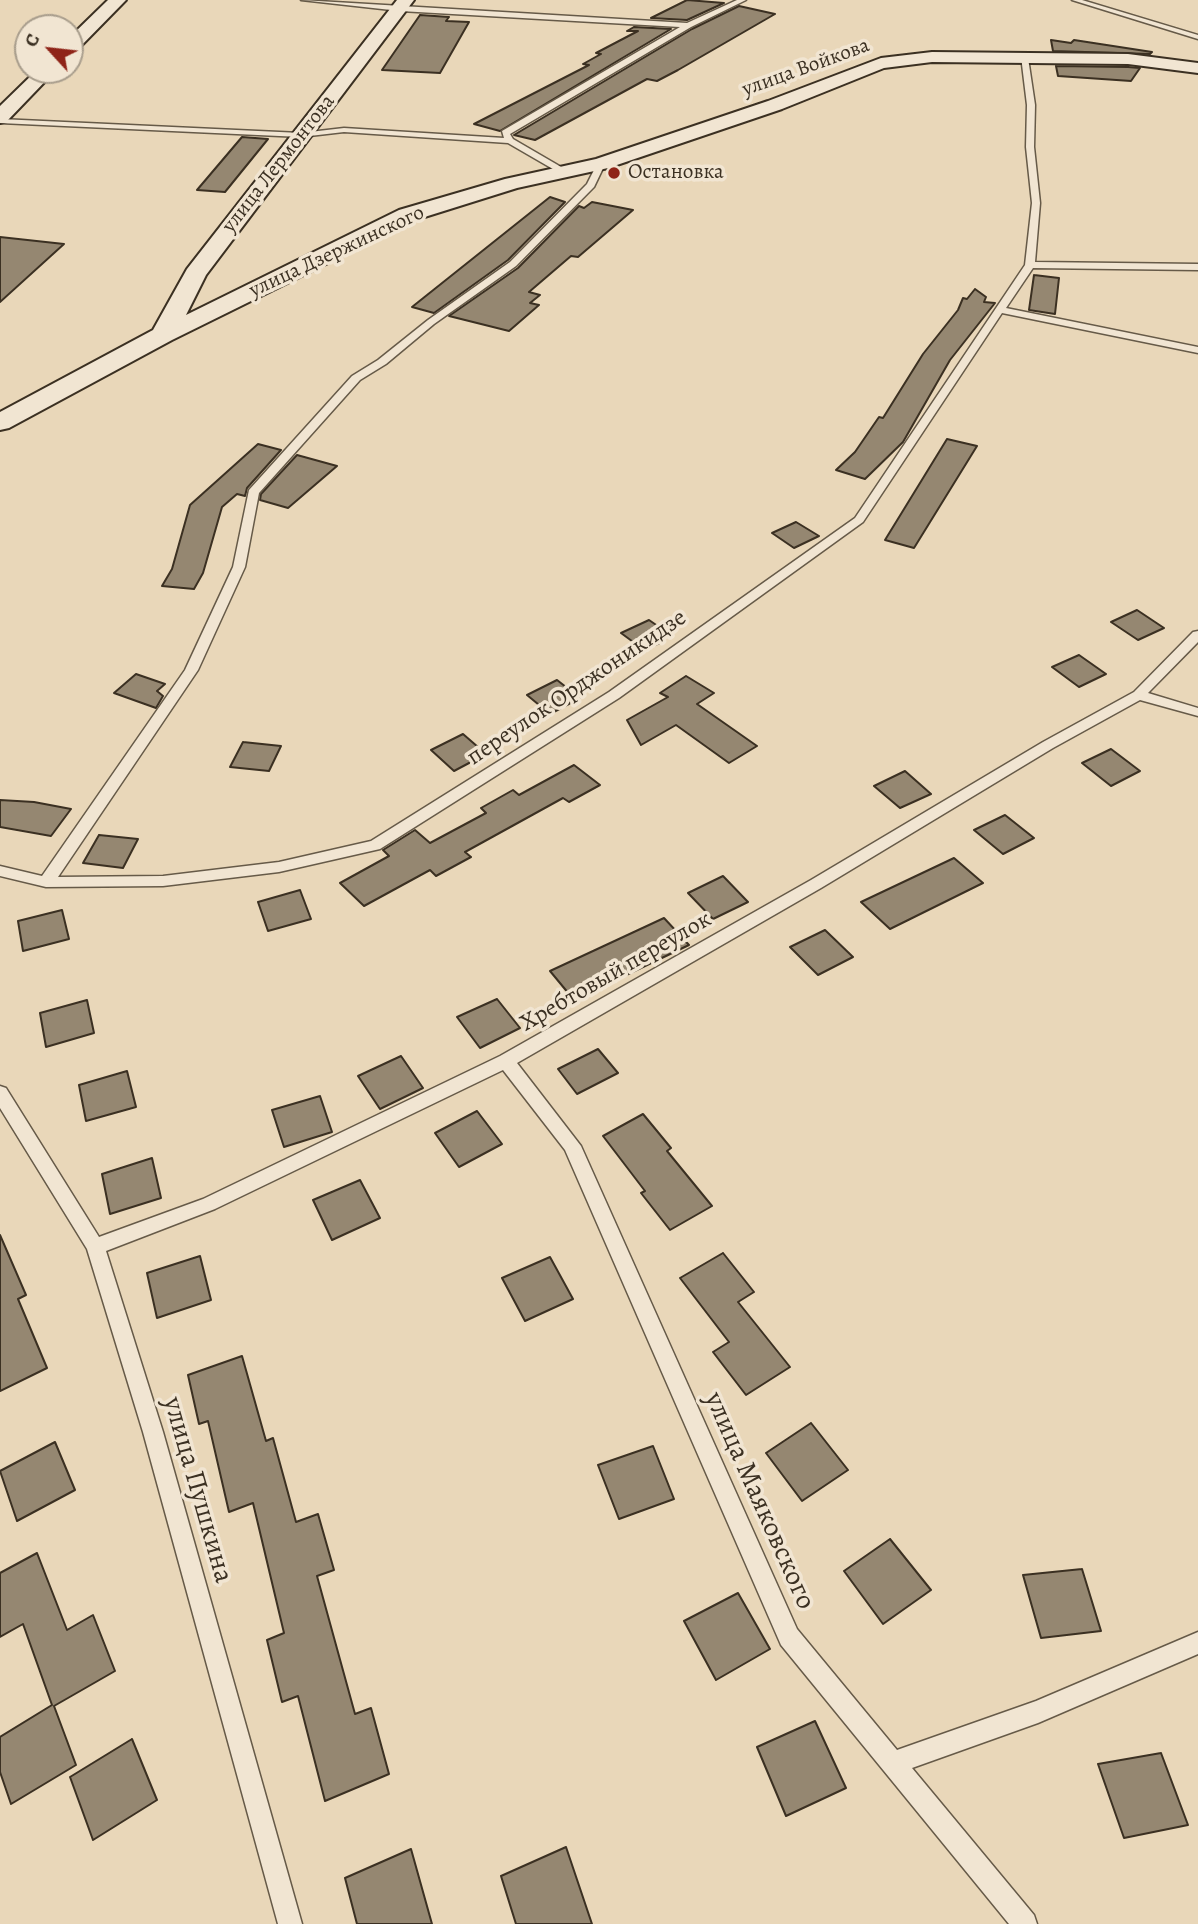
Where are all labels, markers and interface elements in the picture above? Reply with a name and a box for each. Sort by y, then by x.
north arrow [14,14,84,84]
text: С [18,29,46,51]
street label: улица Войкова [739,33,873,103]
street label: улица Лермонтова [217,90,341,238]
place label: Остановка [628,160,724,186]
marker: Остановка [606,165,622,181]
street label: улица Дзержинского [245,200,429,304]
street label: переулок Орджоникидзе [462,604,692,772]
street label: Хребтовый переулок [515,906,717,1038]
street label: улица Маяковского [696,1387,822,1615]
street label: улица Пушкина [154,1393,240,1587]

